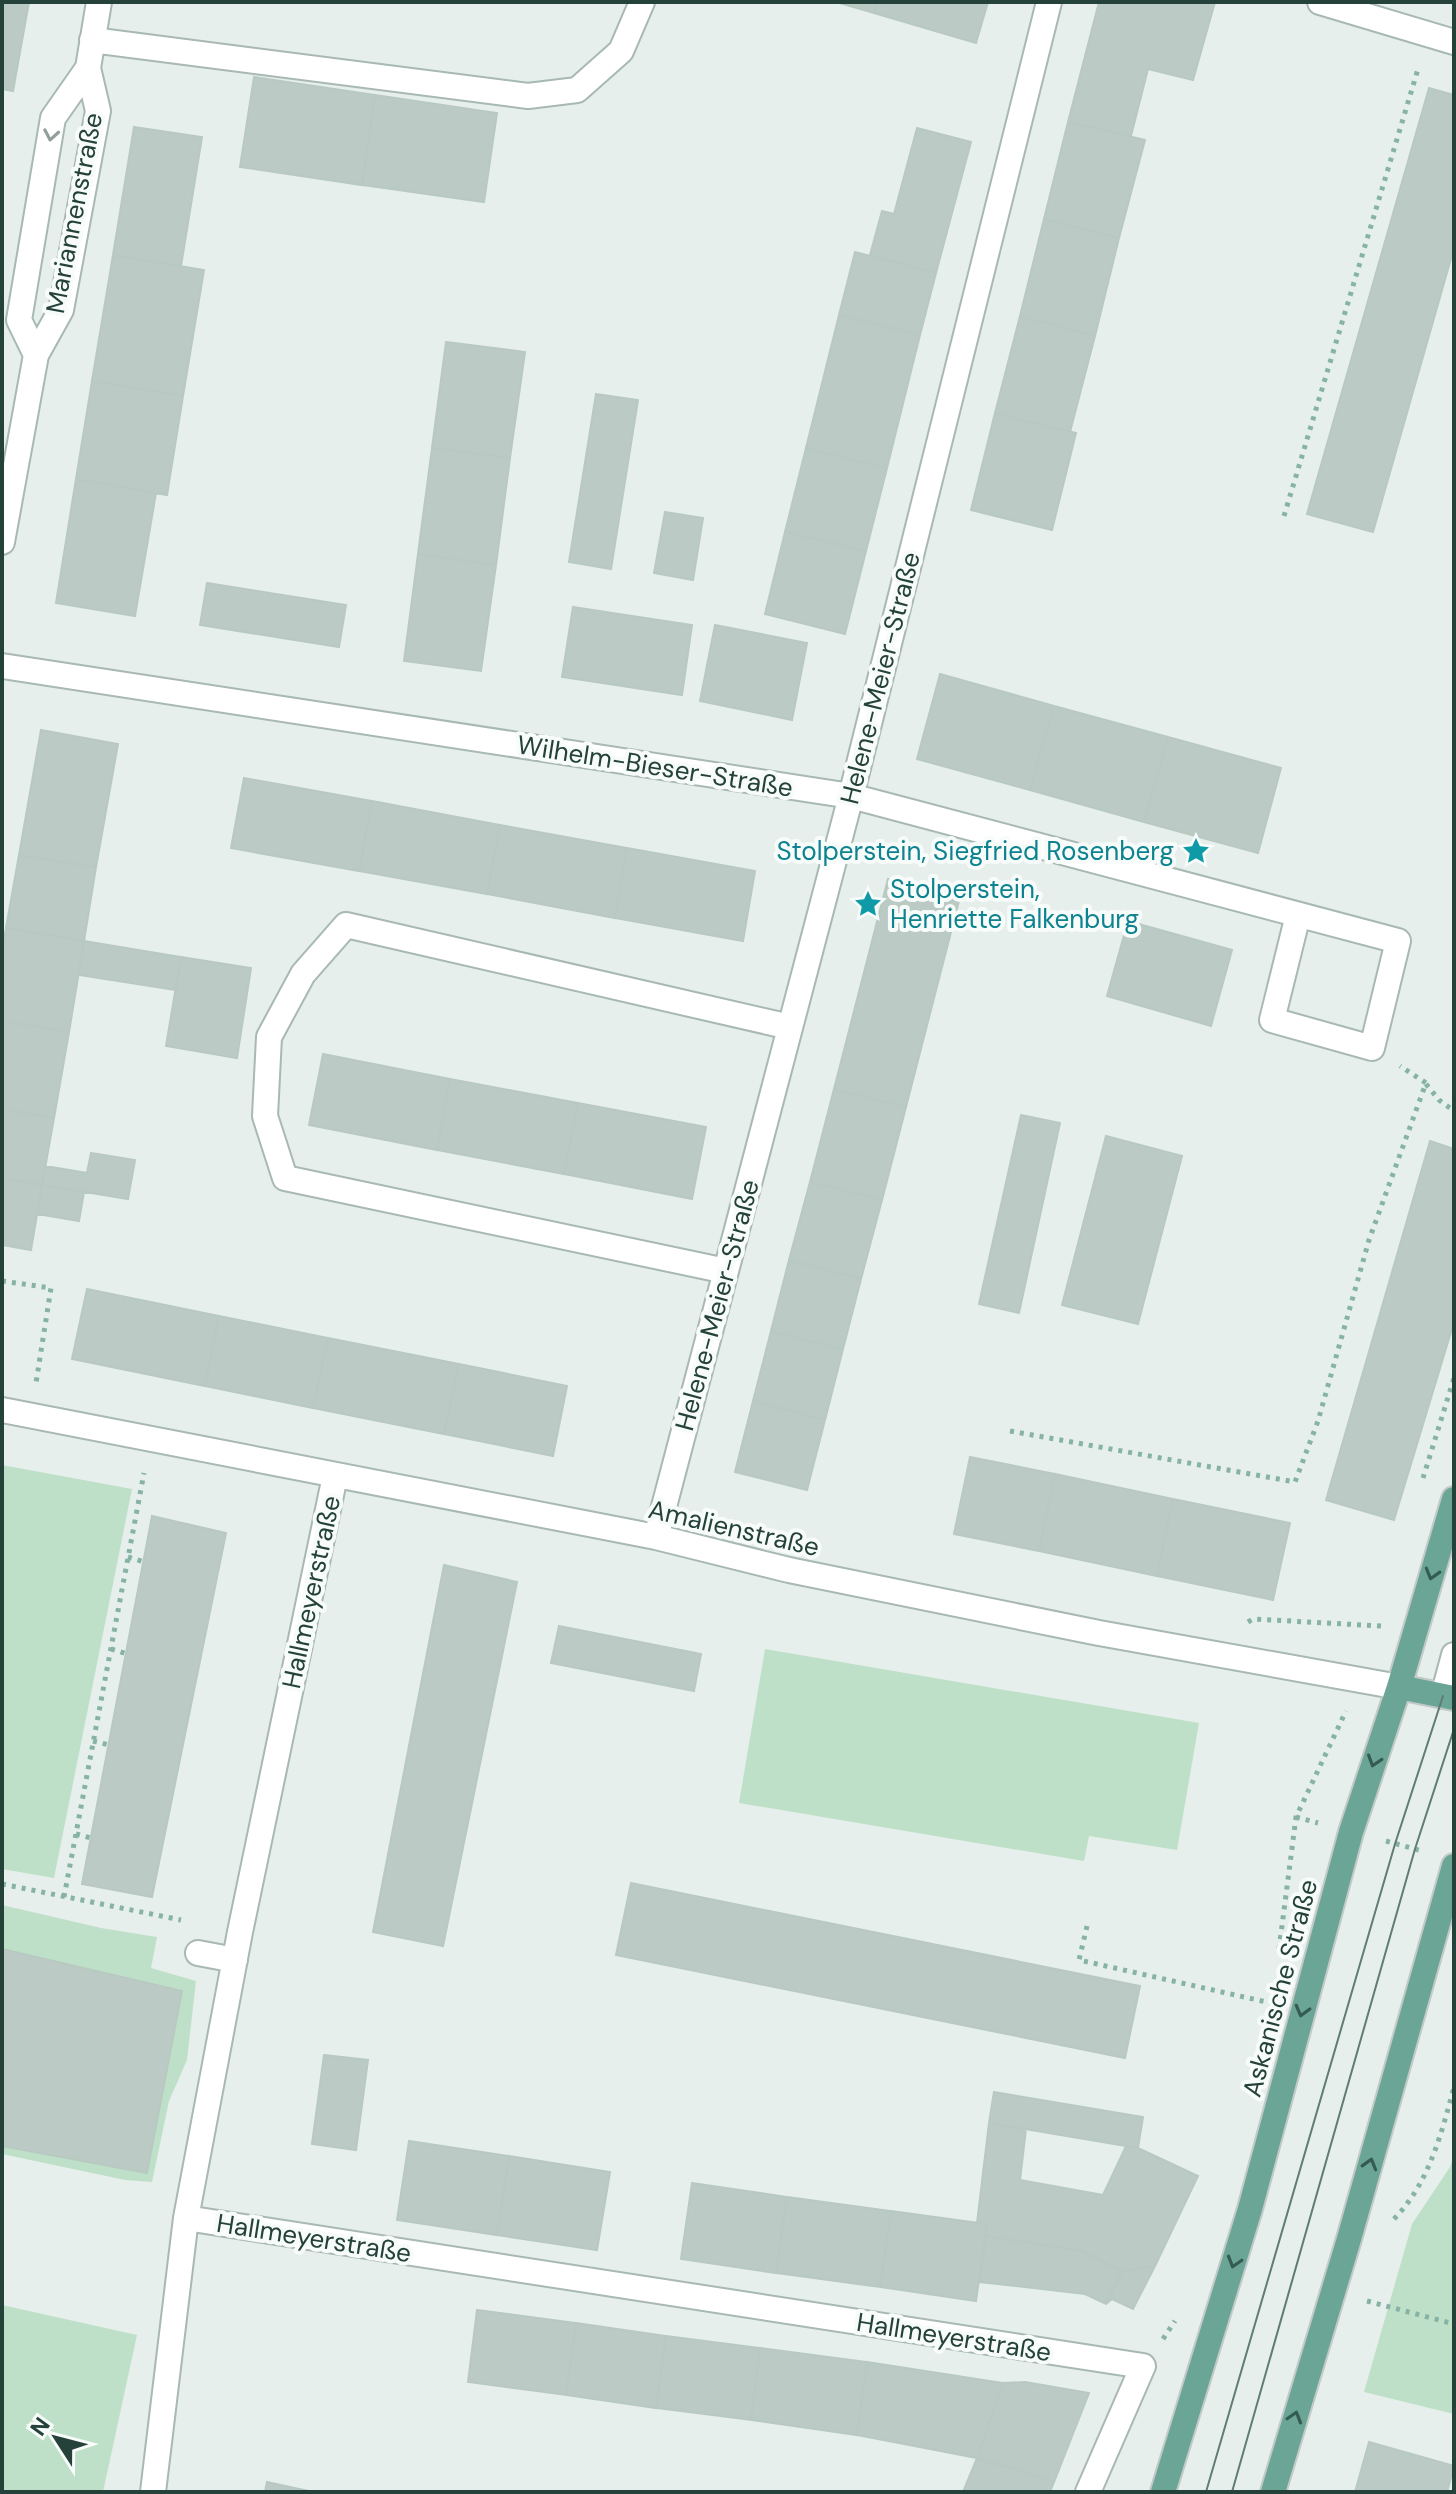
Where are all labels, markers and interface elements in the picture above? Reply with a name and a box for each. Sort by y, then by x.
street label: Mariannenstraße [38,110,110,316]
one-way arrow [43,129,60,142]
street label: Helene-Meier-Straße [832,548,928,808]
street label: Wilhelm-Bieser-Straße [515,727,795,805]
place label: Stolperstein, Siegfried Rosenberg [776,834,1174,868]
place icon: Stolperstein, Siegfried Rosenberg [1181,836,1211,866]
place label: Stolperstein, Henriette Falkenburg [890,872,1139,936]
place icon: Stolperstein, Henriette Falkenburg [853,889,883,919]
street label: Helene-Meier-Straße [667,1176,767,1434]
street label: Hallmeyerstraße [274,1492,348,1692]
street label: Amalienstraße [645,1492,823,1564]
one-way arrow [1425,1566,1441,1580]
one-way arrow [1368,1754,1384,1768]
street label: Askanische Straße [1235,1876,1325,2100]
one-way arrow [1294,2003,1311,2017]
one-way arrow [1361,2158,1377,2172]
street label: Hallmeyerstraße [214,2206,414,2270]
one-way arrow [1227,2254,1243,2268]
street label: Hallmeyerstraße [854,2305,1054,2369]
north arrow [16,2398,96,2478]
one-way arrow [1286,2411,1302,2425]
text: N [24,2412,57,2442]

